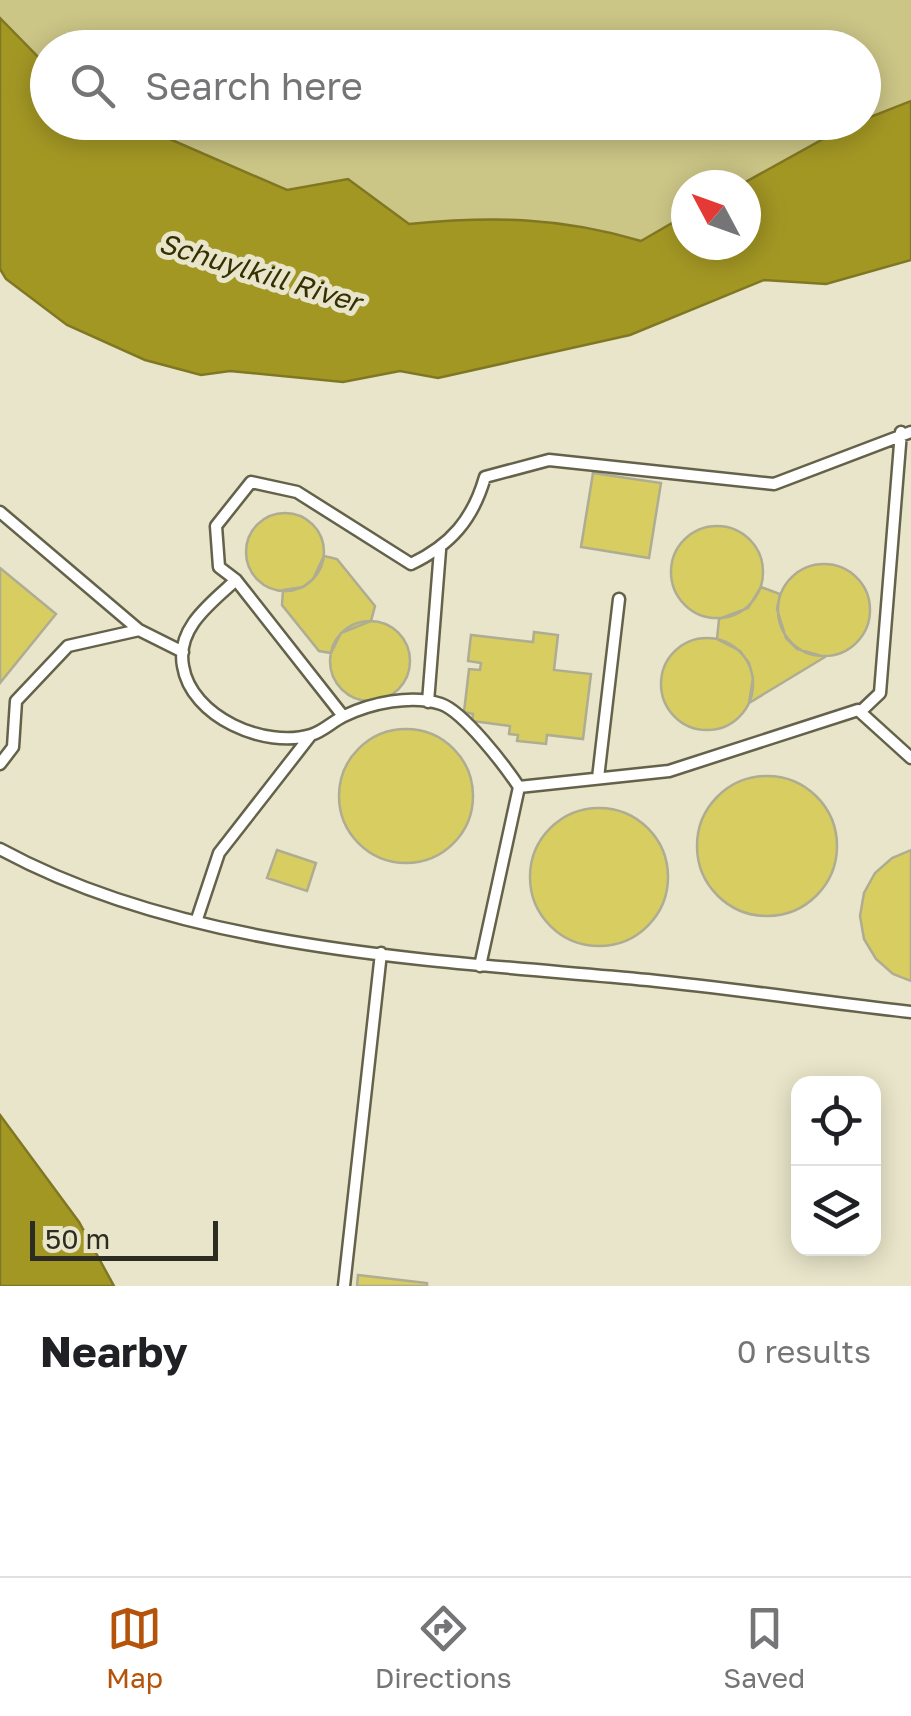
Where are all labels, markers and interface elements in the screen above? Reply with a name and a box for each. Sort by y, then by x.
search box [30,30,881,140]
icon: search [65,58,120,113]
text: Search here [145,63,363,108]
north arrow [671,170,761,260]
water label: Schuylkill River [155,226,369,320]
map controls [791,1076,881,1256]
button: locate [791,1076,881,1166]
button: layers [791,1166,881,1256]
scale bar [30,1216,218,1260]
text: 50 m [45,1222,110,1255]
text: Nearby [40,1326,188,1376]
text: 0 results [737,1332,871,1370]
tab: Map [106,1601,163,1694]
tab: Directions [375,1601,512,1694]
tab: Saved [723,1601,805,1694]

